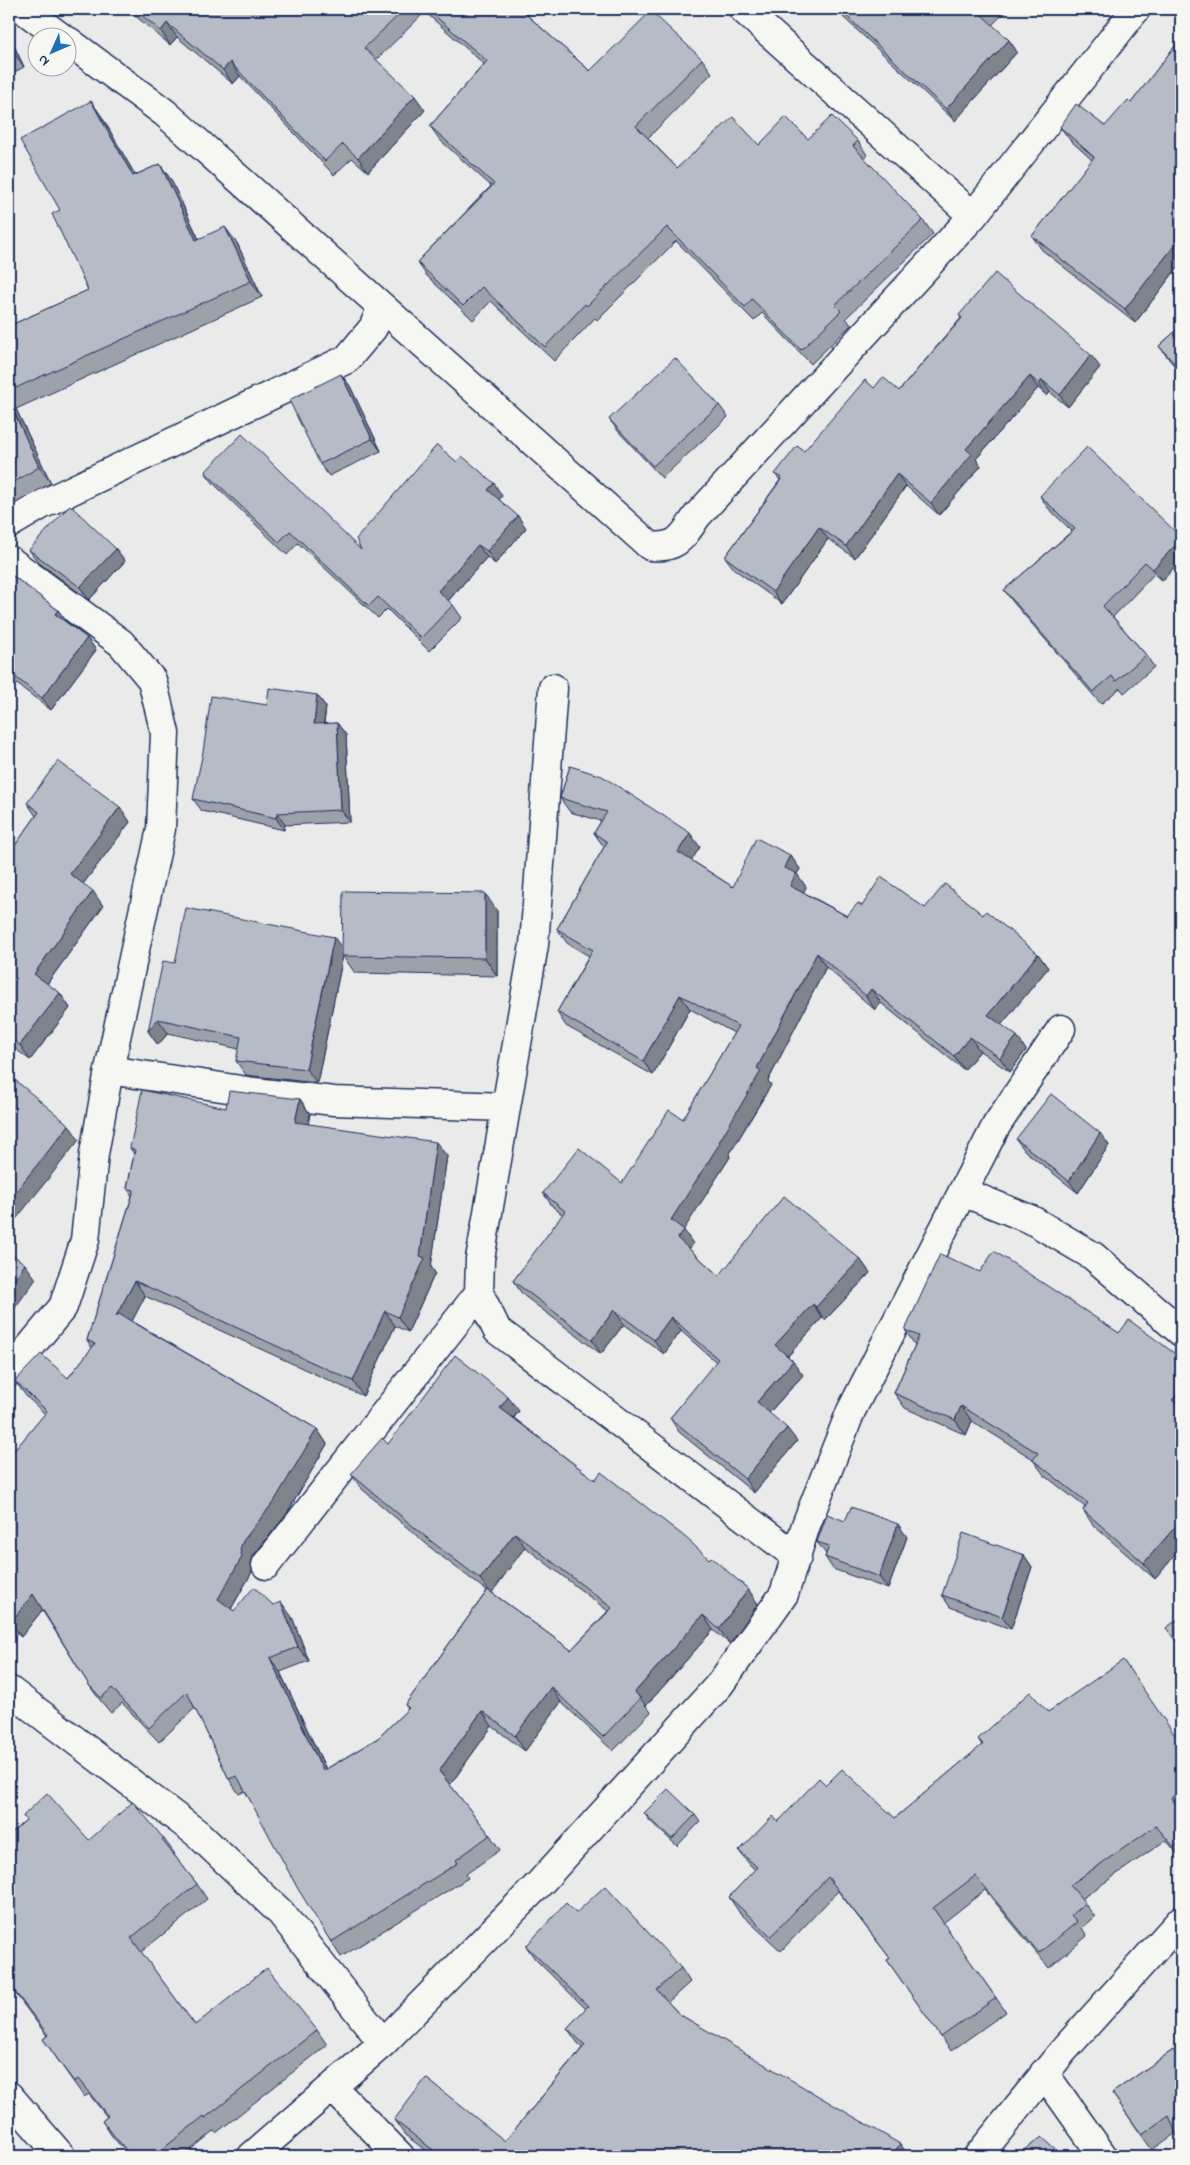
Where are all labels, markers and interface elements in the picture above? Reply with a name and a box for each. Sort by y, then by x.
north arrow [28,28,78,78]
text: N [33,49,55,71]

